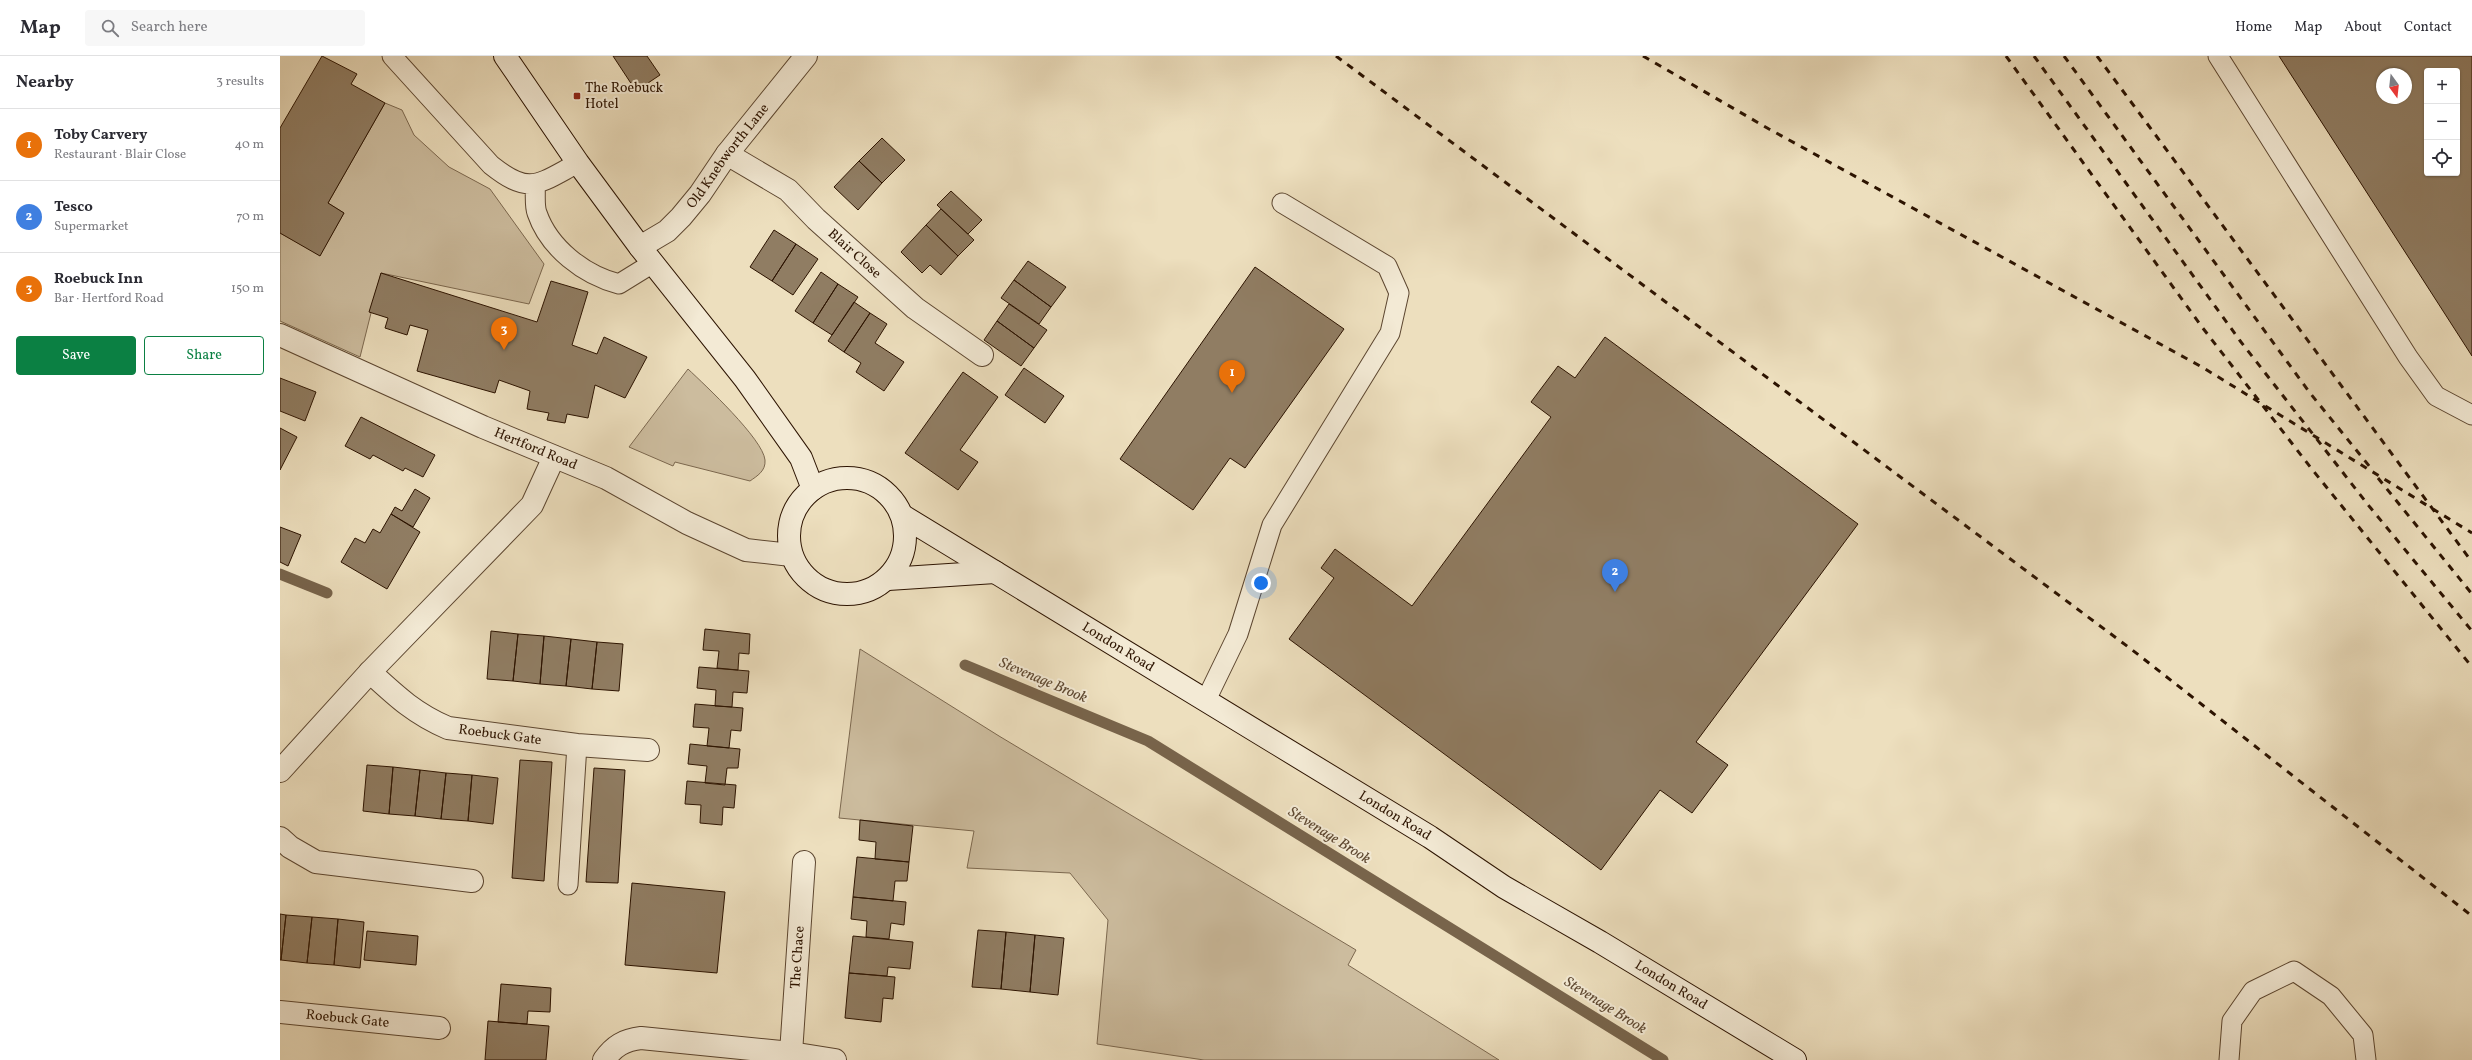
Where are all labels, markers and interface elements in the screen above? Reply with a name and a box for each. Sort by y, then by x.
search box [85,10,365,46]
text: Map [20,15,61,41]
icon: search [99,17,121,39]
text: Search here [131,17,208,38]
text: Home [2235,18,2272,37]
text: Map [2294,18,2322,37]
text: About [2344,18,2382,37]
text: Contact [2404,18,2452,37]
north arrow [2376,68,2412,104]
map controls [2424,68,2460,176]
button: + [2424,68,2460,104]
text: Nearby [16,71,74,94]
text: 3 results [216,73,264,91]
place label: The Roebuck Hotel [585,79,664,114]
marker: The Roebuck Hotel [572,91,582,101]
street label: Old Knebworth Lane [682,99,774,213]
button: − [2424,104,2460,140]
text: Toby Carvery [54,125,147,146]
text: 1 [26,136,32,154]
text: 40 m [235,136,264,154]
button: locate [2424,140,2460,176]
text: Restaurant · Blair Close [54,146,186,164]
text: Tesco [54,197,93,218]
text: 2 [26,208,32,226]
text: 70 m [236,208,264,226]
text: Supermarket [54,218,129,236]
street label: Blair Close [824,224,886,283]
text: Roebuck Inn [54,269,143,290]
text: 3 [26,280,32,298]
text: 150 m [231,280,264,298]
text: Bar · Hertford Road [54,290,164,308]
pin: 3 [491,317,517,350]
button: Save [16,336,136,375]
button: Share [144,336,264,375]
pin: 1 [1219,360,1245,393]
street label: Hertford Road [491,423,580,475]
pin: 2 [1602,559,1628,592]
your location [1251,573,1271,593]
street label: London Road [1078,618,1158,677]
water label: Stevenage Brook [996,653,1090,709]
street label: Roebuck Gate [457,720,543,750]
street label: London Road [1355,786,1435,845]
water label: Stevenage Brook [1284,802,1374,870]
street label: The Chace [786,925,809,989]
street label: London Road [1631,956,1711,1014]
water label: Stevenage Brook [1560,972,1650,1040]
street label: Roebuck Gate [305,1005,391,1032]

